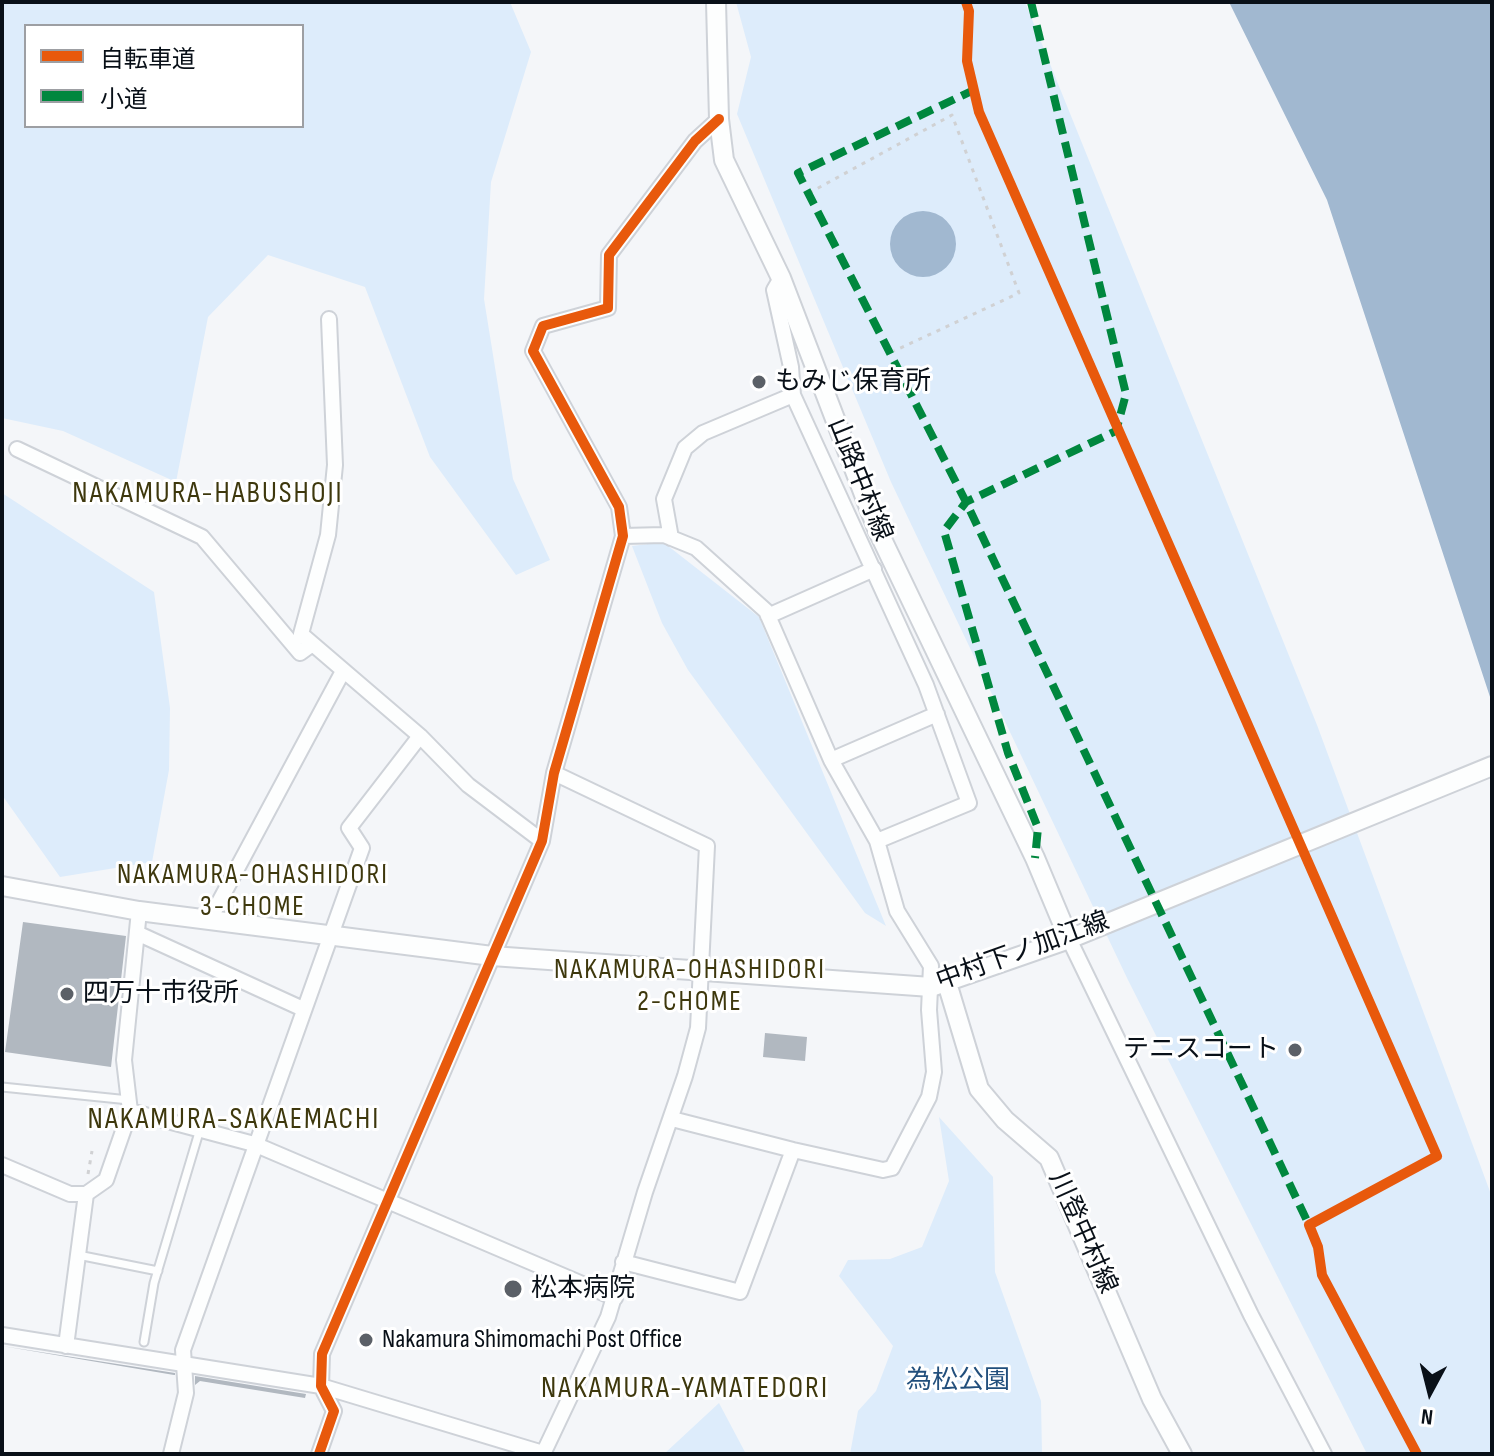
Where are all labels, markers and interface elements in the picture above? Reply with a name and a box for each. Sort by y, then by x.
legend [24,24,304,128]
text: 自転車道 [100,45,196,74]
text: 小道 [100,85,148,114]
place label: もみじ保育所 [775,366,931,398]
marker: もみじ保育所 [750,373,768,391]
street label: 山路中村線 [820,414,898,546]
district label: NAKAMURA-HABUSHOJI [72,476,344,512]
district label: NAKAMURA-OHASHIDORI 3-CHOME [117,859,389,925]
street label: 中村下ノ加江線 [932,906,1114,998]
district label: NAKAMURA-OHASHIDORI 2-CHOME [554,954,826,1020]
place label: 四万十市役所 [83,978,239,1010]
marker: 四万十市役所 [58,985,76,1003]
place label: テニスコート [1123,1034,1279,1066]
marker: テニスコート [1286,1041,1304,1059]
district label: NAKAMURA-SAKAEMACHI [88,1102,380,1138]
street label: 川登中村線 [1041,1167,1123,1299]
place label: 松本病院 [531,1273,635,1305]
marker: 松本病院 [502,1278,524,1300]
place label: Nakamura Shimomachi Post Office [382,1324,682,1356]
marker: Nakamura Shimomachi Post Office [357,1331,375,1349]
north arrow [1390,1352,1470,1432]
park label: 為松公園 [906,1365,1010,1397]
district label: NAKAMURA-YAMATEDORI [541,1371,829,1407]
text: N [1420,1402,1434,1430]

